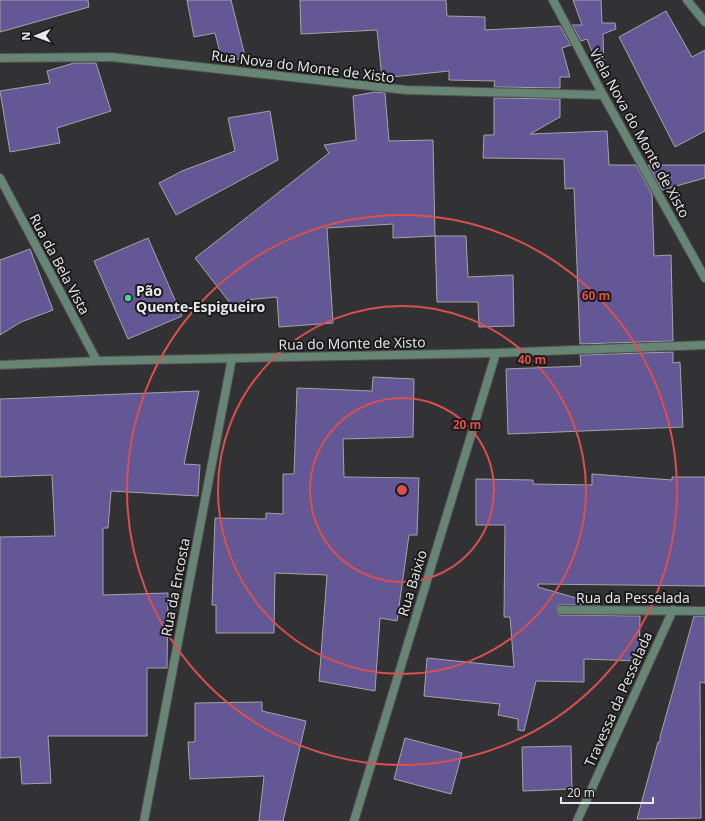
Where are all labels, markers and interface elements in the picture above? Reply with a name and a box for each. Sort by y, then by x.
north arrow [16,16,56,56]
text: N [18,32,33,41]
street label: Rua Nova do Monte de Xisto [210,45,396,87]
street label: Viela Nova do Monte de Xisto [586,45,694,221]
street label: Rua da Bela Vista [25,210,95,318]
place label: Pão Quente-Espigueiro [136,281,266,316]
text: 60 m [582,287,610,304]
marker: Pão Quente-Espigueiro [123,293,133,303]
street label: Rua do Monte de Xisto [278,332,426,354]
text: 40 m [518,351,546,368]
text: 20 m [453,416,481,433]
centre of rings [395,483,409,497]
street label: Rua da Encosta [156,536,194,638]
street label: Rua Baixio [393,548,431,618]
street label: Rua da Pesselada [576,588,690,607]
street label: Travessa da Pesselada [580,628,656,770]
scale bar [561,779,653,805]
text: 20 m [567,784,595,801]

